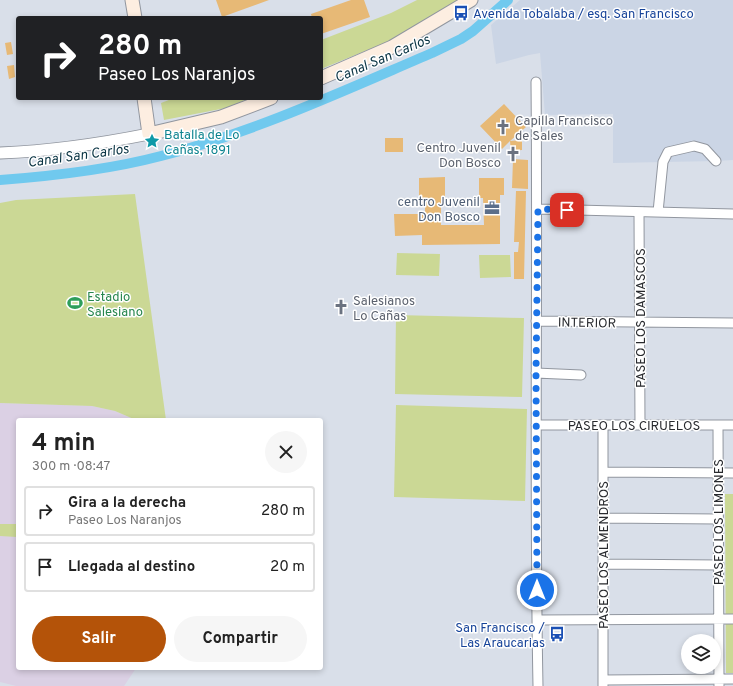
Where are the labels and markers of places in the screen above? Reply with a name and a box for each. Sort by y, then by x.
bus stop icon: Avenida Tobalaba / esq. San Francisco [452,4,470,22]
place label: Avenida Tobalaba / esq. San Francisco [473,7,694,23]
place label: Capilla Francisco de Sales [515,114,613,145]
church icon: Capilla Francisco de Sales [494,118,512,136]
place label: Batalla de Lo Cañas, 1891 [164,128,240,159]
place icon: Batalla de Lo Cañas, 1891 [143,132,161,150]
place label: Centro Juvenil Don Bosco [417,141,501,172]
church icon: Centro Juvenil Don Bosco [504,145,522,163]
pin [550,193,584,227]
place label: centro Juvenil Don Bosco [397,195,480,226]
office icon: centro Juvenil Don Bosco [483,199,501,217]
place label: Estadio Salesiano [87,290,143,321]
sports icon: Estadio Salesiano [66,294,84,312]
place label: Salesianos Lo Cañas [353,294,415,325]
church icon: Salesianos Lo Cañas [332,298,350,316]
place label: San Francisco / Las Araucarias [455,621,546,652]
bus stop icon: San Francisco / Las Araucarias [548,625,566,643]

